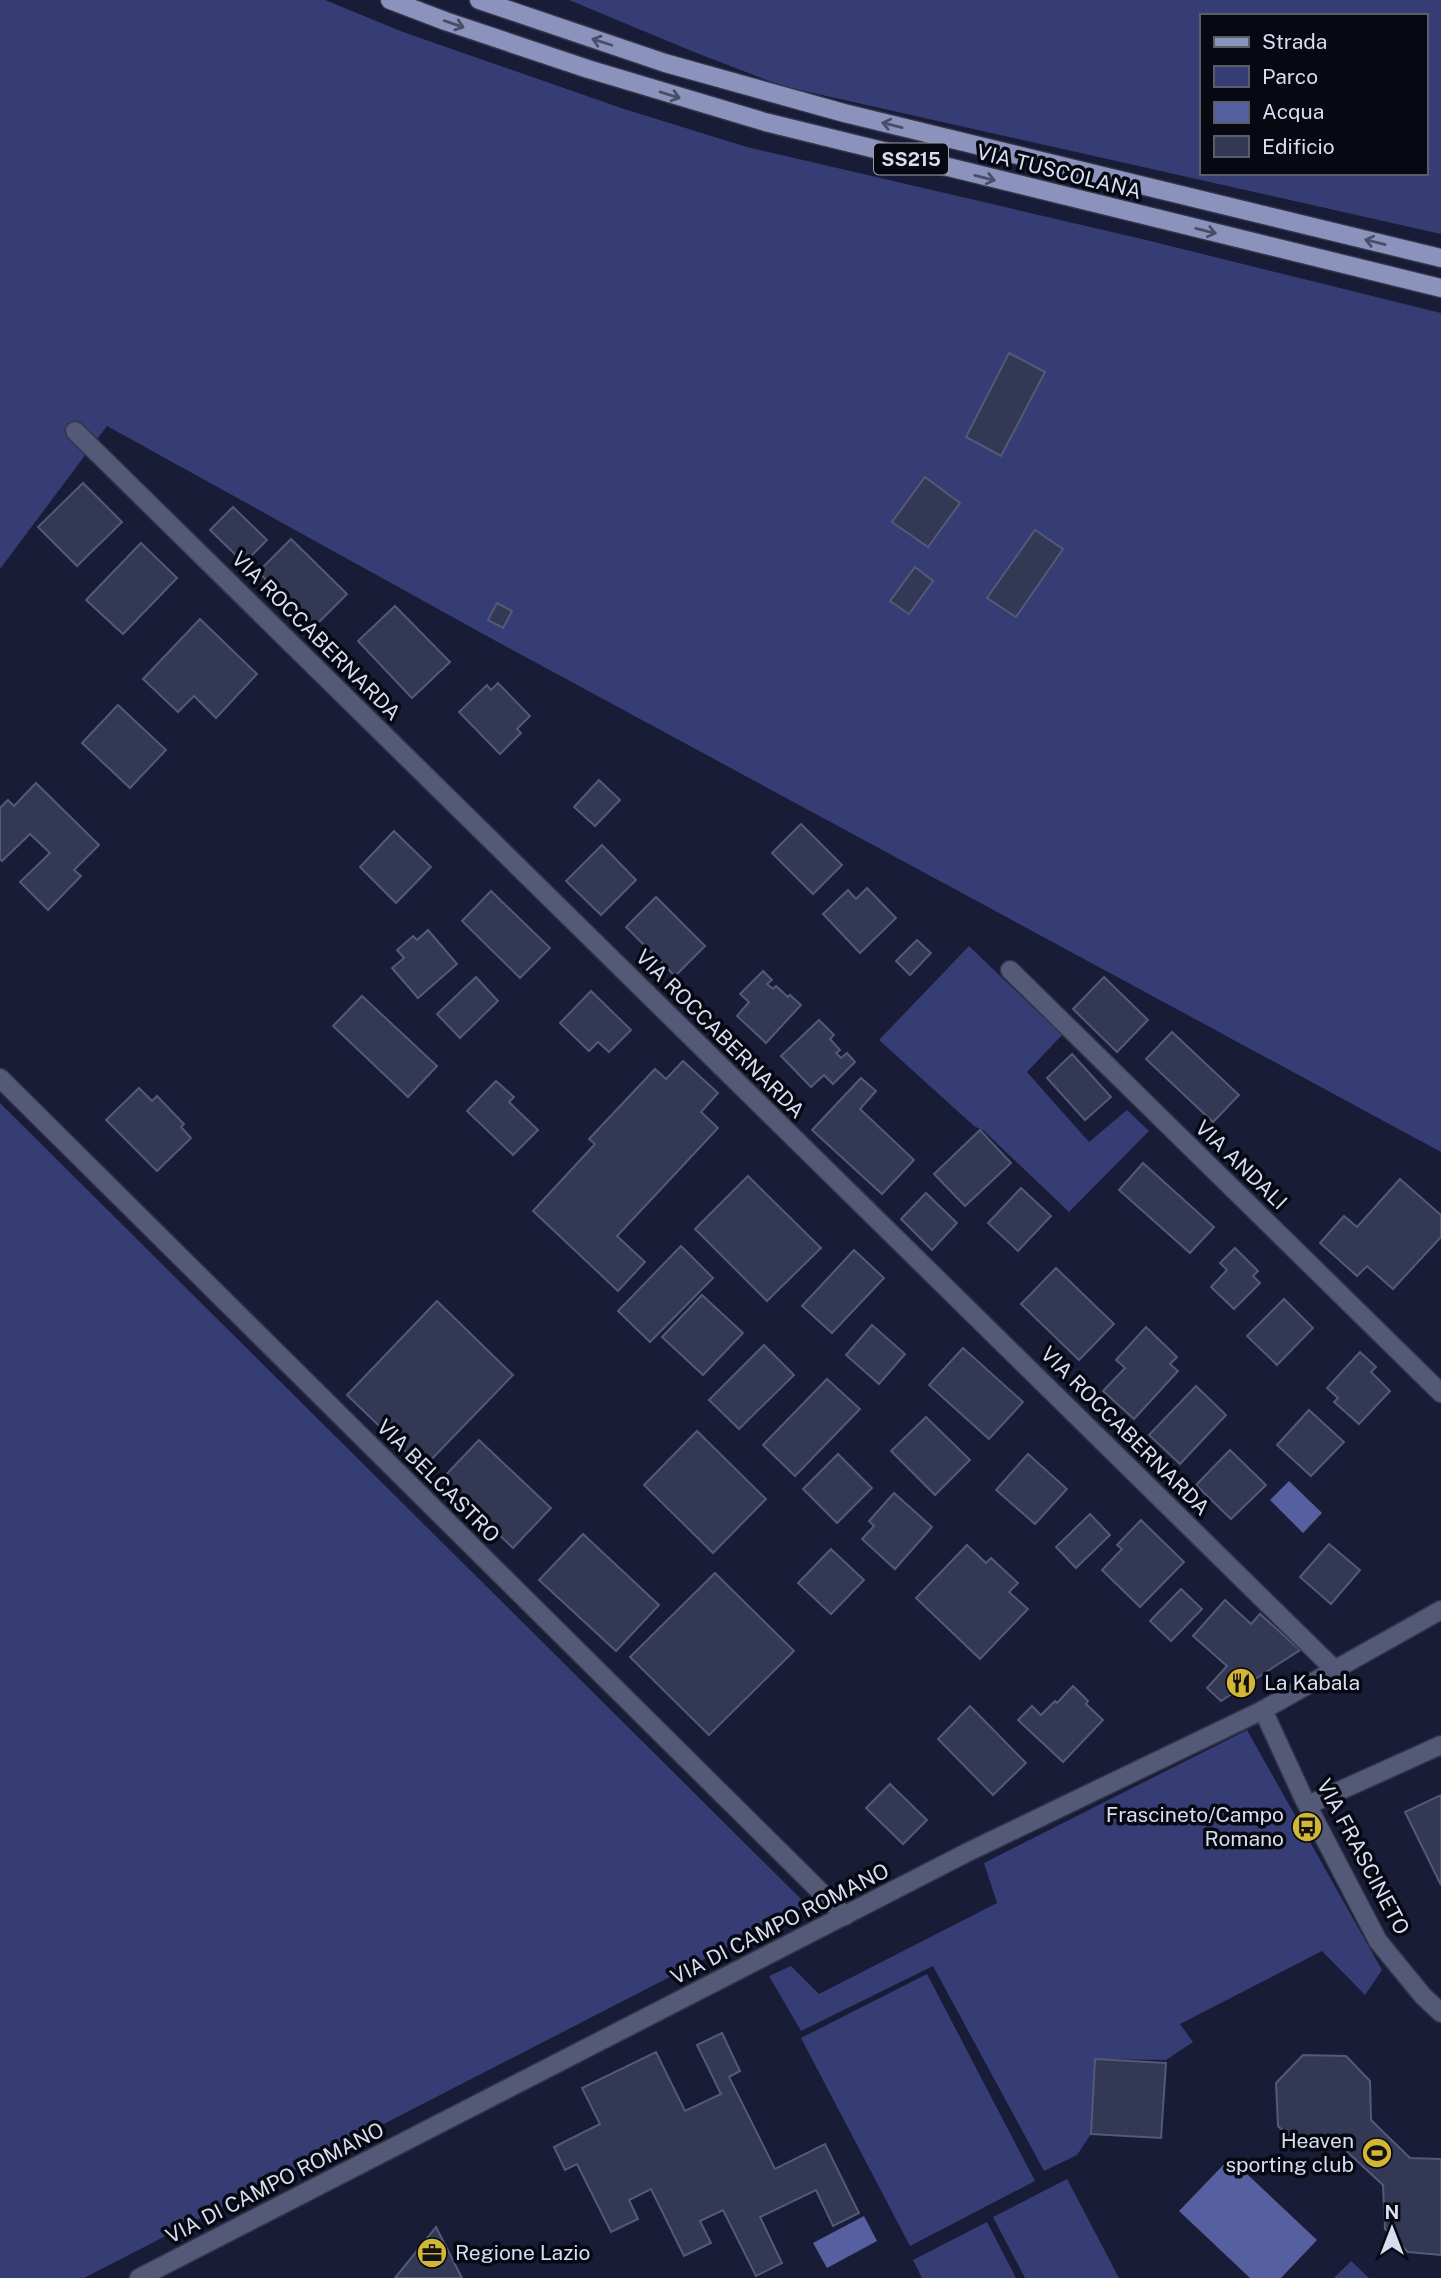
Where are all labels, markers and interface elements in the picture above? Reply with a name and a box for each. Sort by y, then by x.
legend [1200,14,1427,175]
one-way arrow [442,19,464,31]
text: Strada [1262,29,1327,54]
one-way arrow [592,35,614,47]
text: Parco [1262,64,1318,89]
one-way arrow [659,89,681,102]
text: Acqua [1262,99,1324,124]
one-way arrow [881,118,903,131]
text: Edificio [1262,134,1335,159]
street label: VIA TUSCOLANA [974,139,1144,204]
road number: SS215 [874,144,948,174]
one-way arrow [973,171,996,185]
one-way arrow [1194,225,1217,238]
one-way arrow [1364,235,1387,249]
street label: VIA ROCCABERNARDA [227,546,406,725]
street label: VIA ROCCABERNARDA [631,944,810,1123]
street label: VIA ANDALI [1190,1115,1292,1215]
street label: VIA ROCCABERNARDA [1036,1341,1215,1520]
street label: VIA BELCASTRO [372,1414,505,1547]
restaurant icon: La Kabala [1224,1666,1258,1700]
place label: La Kabala [1264,1670,1360,1695]
street label: VIA FRASCINETO [1312,1775,1415,1939]
place label: Frascineto/Campo Romano [1106,1802,1284,1851]
bus stop icon: Frascineto/Campo Romano [1290,1810,1324,1844]
street label: VIA DI CAMPO ROMANO [667,1858,893,1990]
street label: VIA DI CAMPO ROMANO [162,2117,388,2249]
place label: Heaven sporting club [1225,2128,1354,2177]
sports icon: Heaven sporting club [1360,2136,1394,2170]
north arrow [1357,2194,1427,2264]
text: N [1385,2201,1399,2223]
office icon: Regione Lazio [415,2236,449,2270]
place label: Regione Lazio [455,2240,590,2265]

